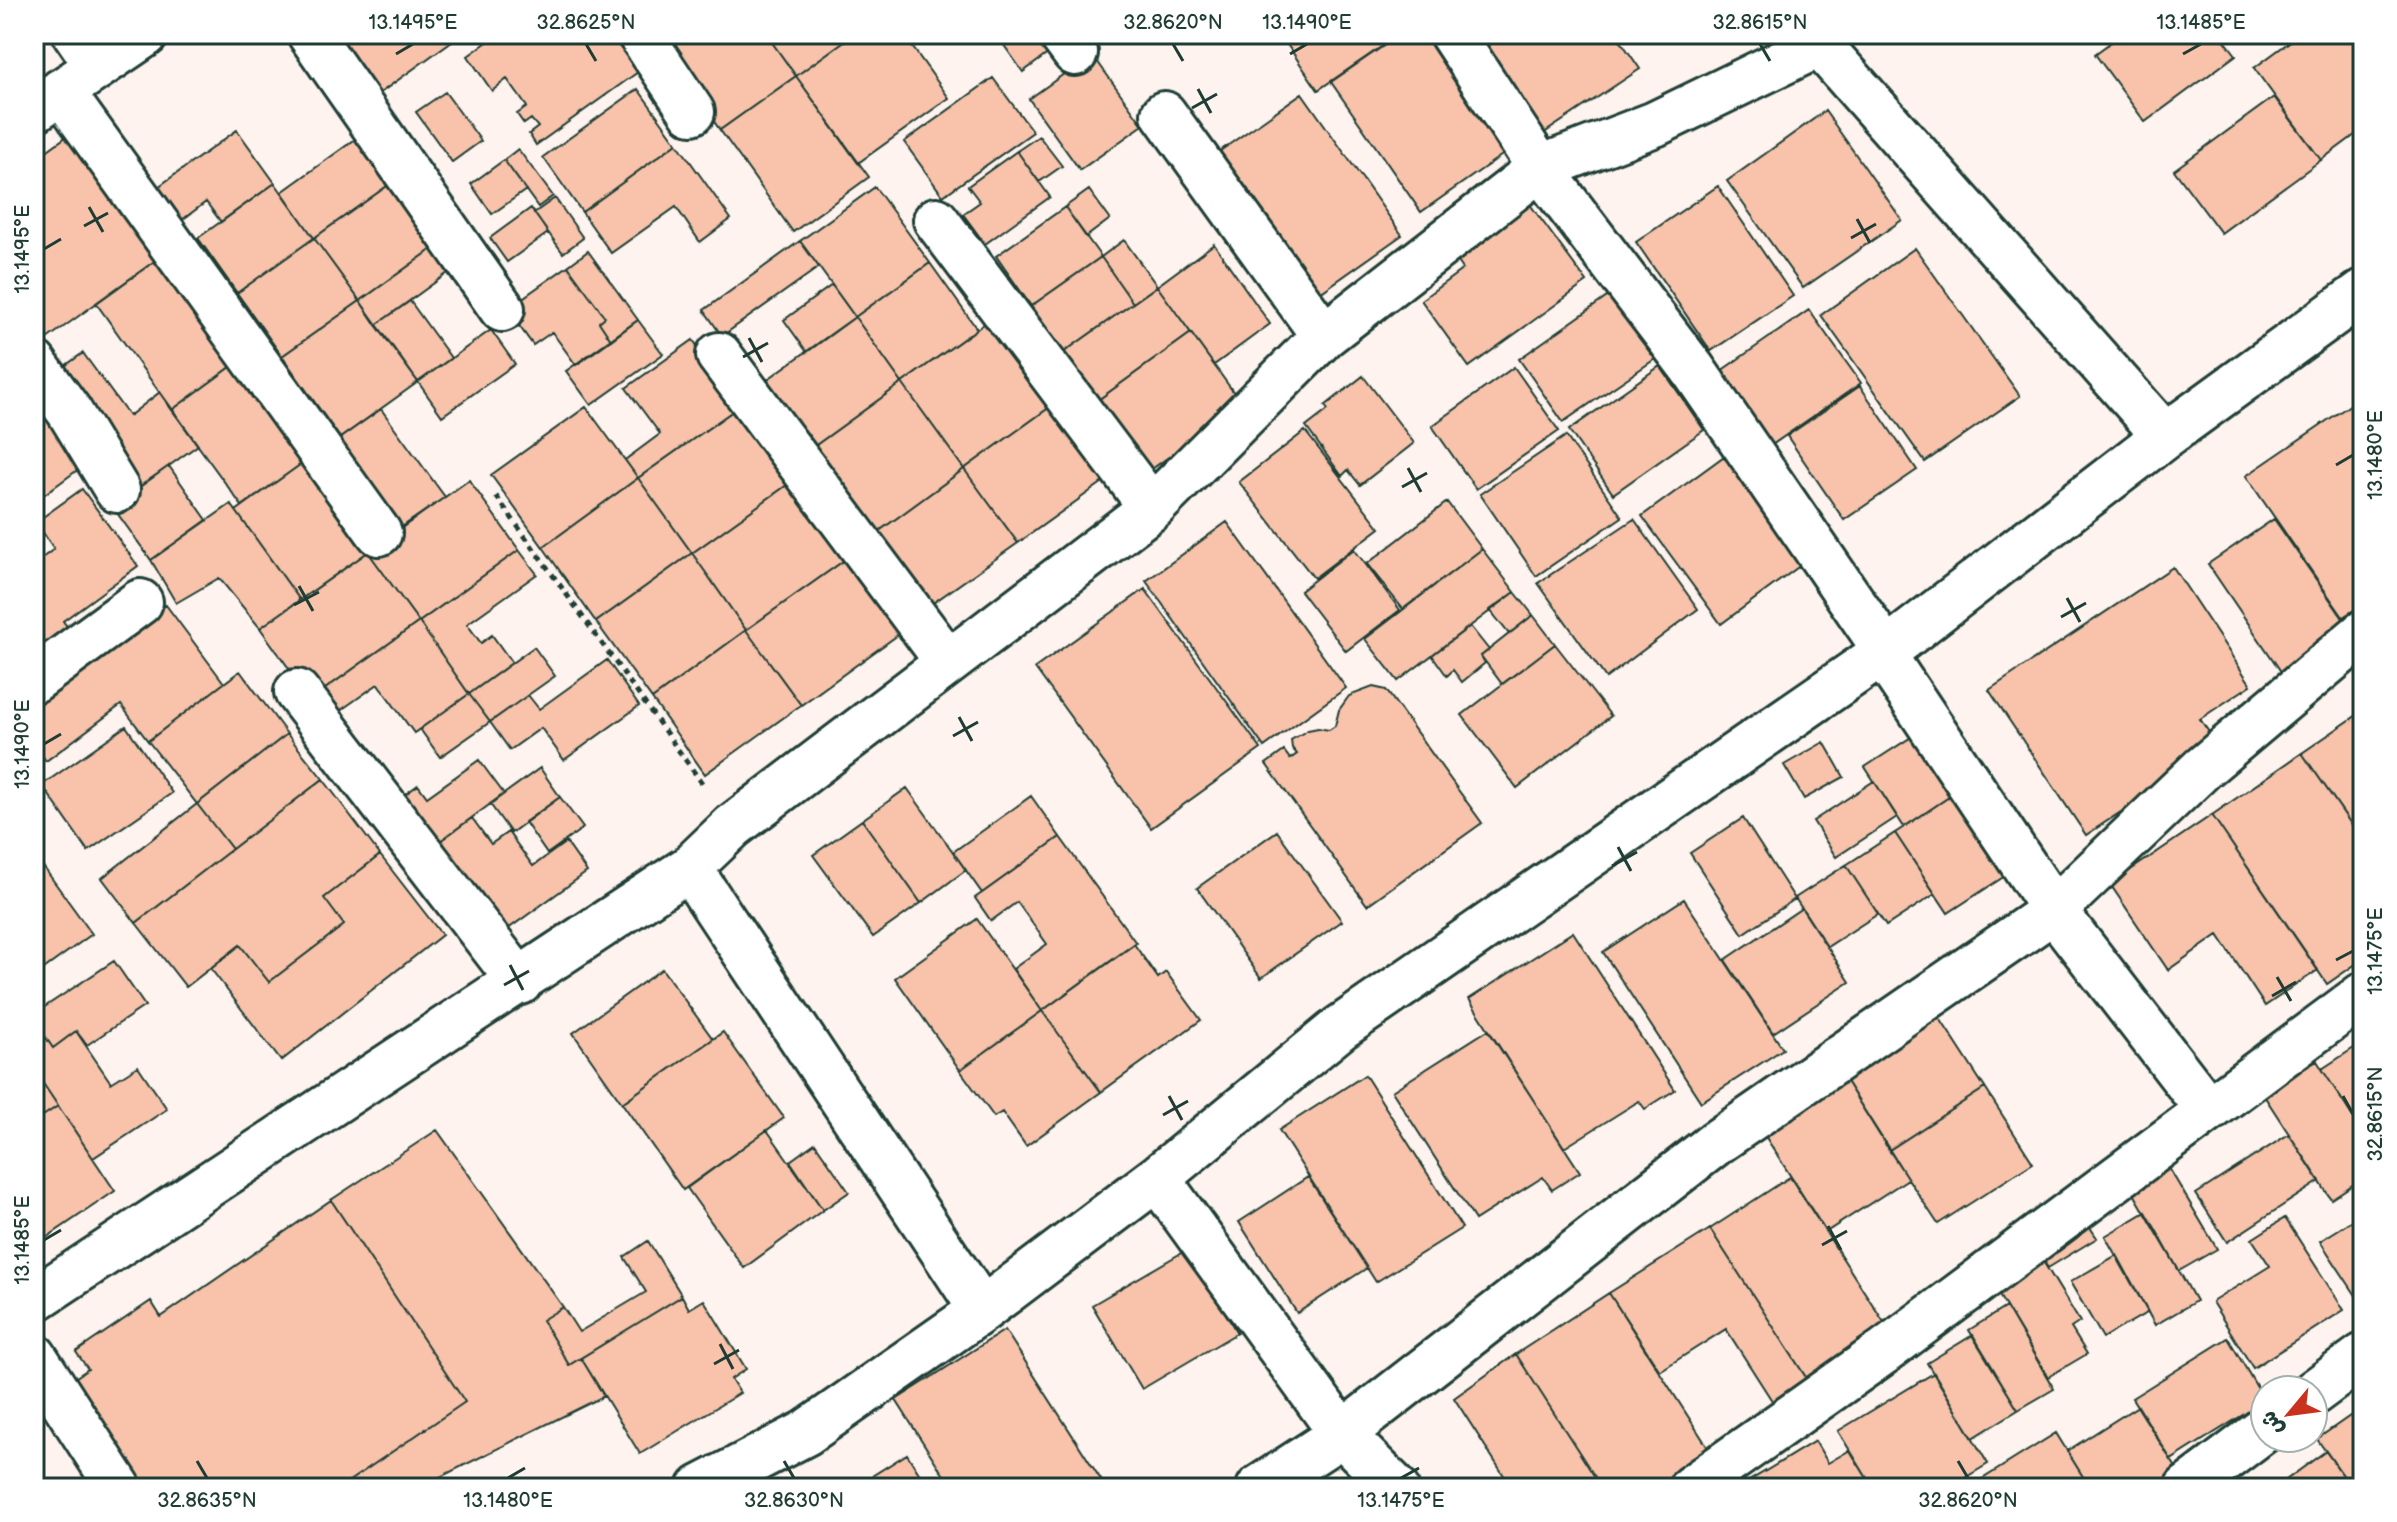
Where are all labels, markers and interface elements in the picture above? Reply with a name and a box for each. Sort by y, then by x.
text: 13.1495°E [368,11,458,35]
text: 32.8625°N [536,11,636,35]
text: 32.8620°N [1123,11,1223,35]
text: 13.1490°E [1262,11,1352,35]
text: 32.8615°N [1712,11,1808,35]
text: 13.1485°E [2156,11,2246,35]
text: 13.1495°E [11,204,35,294]
text: 13.1480°E [2364,410,2388,500]
text: 13.1490°E [11,699,35,789]
text: 13.1475°E [2364,907,2388,995]
text: 32.8615°N [2364,1066,2388,1162]
text: 13.1485°E [11,1195,35,1285]
north arrow [2249,1374,2329,1454]
text: ش [2255,1406,2290,1440]
text: 32.8635°N [157,1489,257,1513]
text: 13.1480°E [463,1489,553,1513]
text: 32.8630°N [744,1489,844,1513]
text: 13.1475°E [1357,1489,1445,1513]
text: 32.8620°N [1918,1489,2018,1513]

